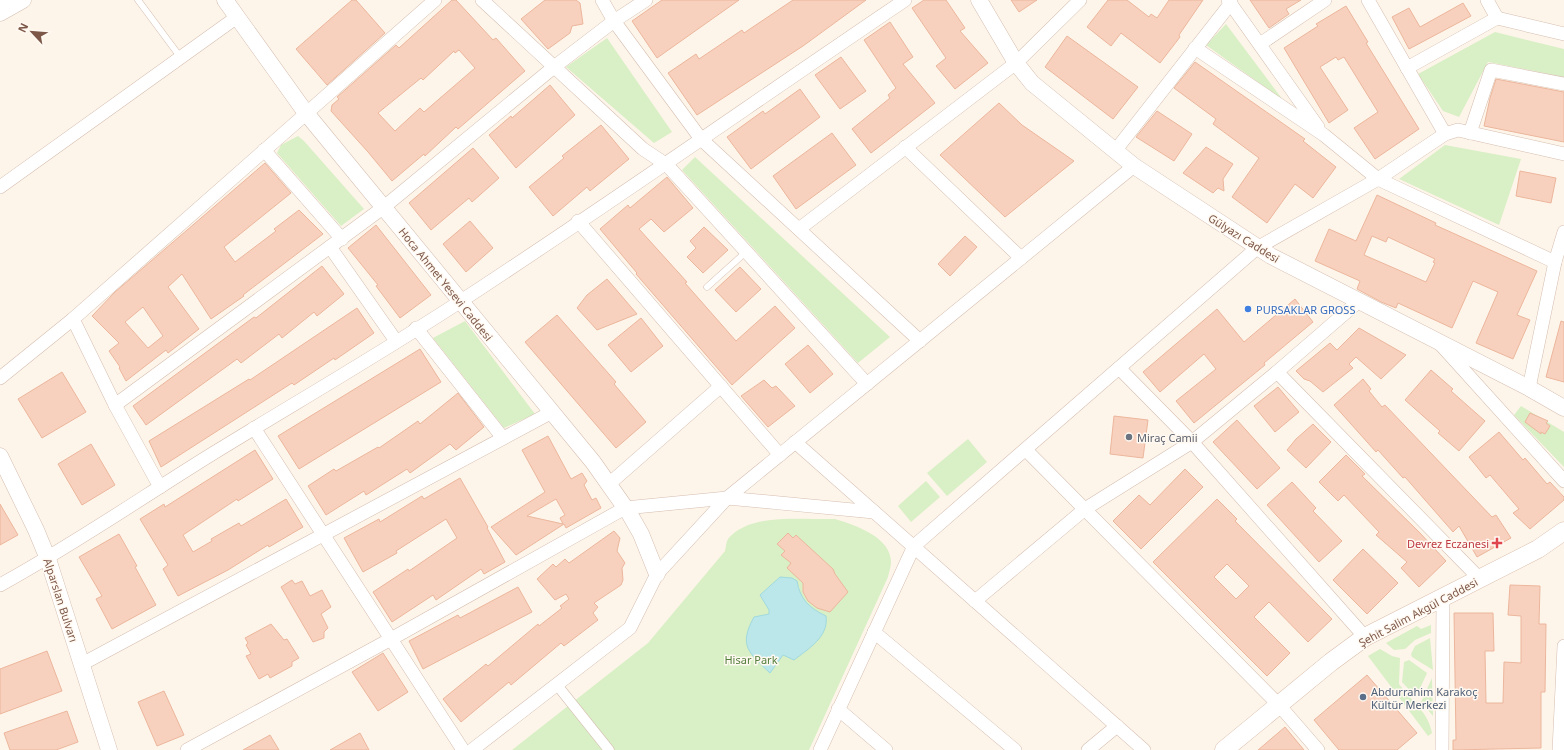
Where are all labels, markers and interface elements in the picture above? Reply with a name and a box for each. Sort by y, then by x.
north arrow [12,12,52,52]
text: N [14,20,31,35]
street label: Gülyazı Caddesi [1206,210,1282,266]
street label: Hoca Ahmet Yesevi Caddesi [396,224,496,344]
place label: PURSAKLAR GROSS [1256,302,1355,317]
marker: PURSAKLAR GROSS [1243,304,1253,314]
place label: Miraç Camii [1137,430,1198,445]
marker: Miraç Camii [1124,432,1134,442]
place label: Devrez Eczanesi [1407,536,1489,551]
marker: Devrez Eczanesi [1492,538,1502,548]
street label: Alparslan Bulvarı [40,556,82,644]
street label: Şehit Salim Akgül Caddesi [1356,574,1480,650]
park label: Hisar Park [724,652,778,667]
place label: Abdurrahim Karakoç Kültür Merkezi [1371,684,1477,712]
marker: Abdurrahim Karakoç Kültür Merkezi [1358,692,1368,702]

